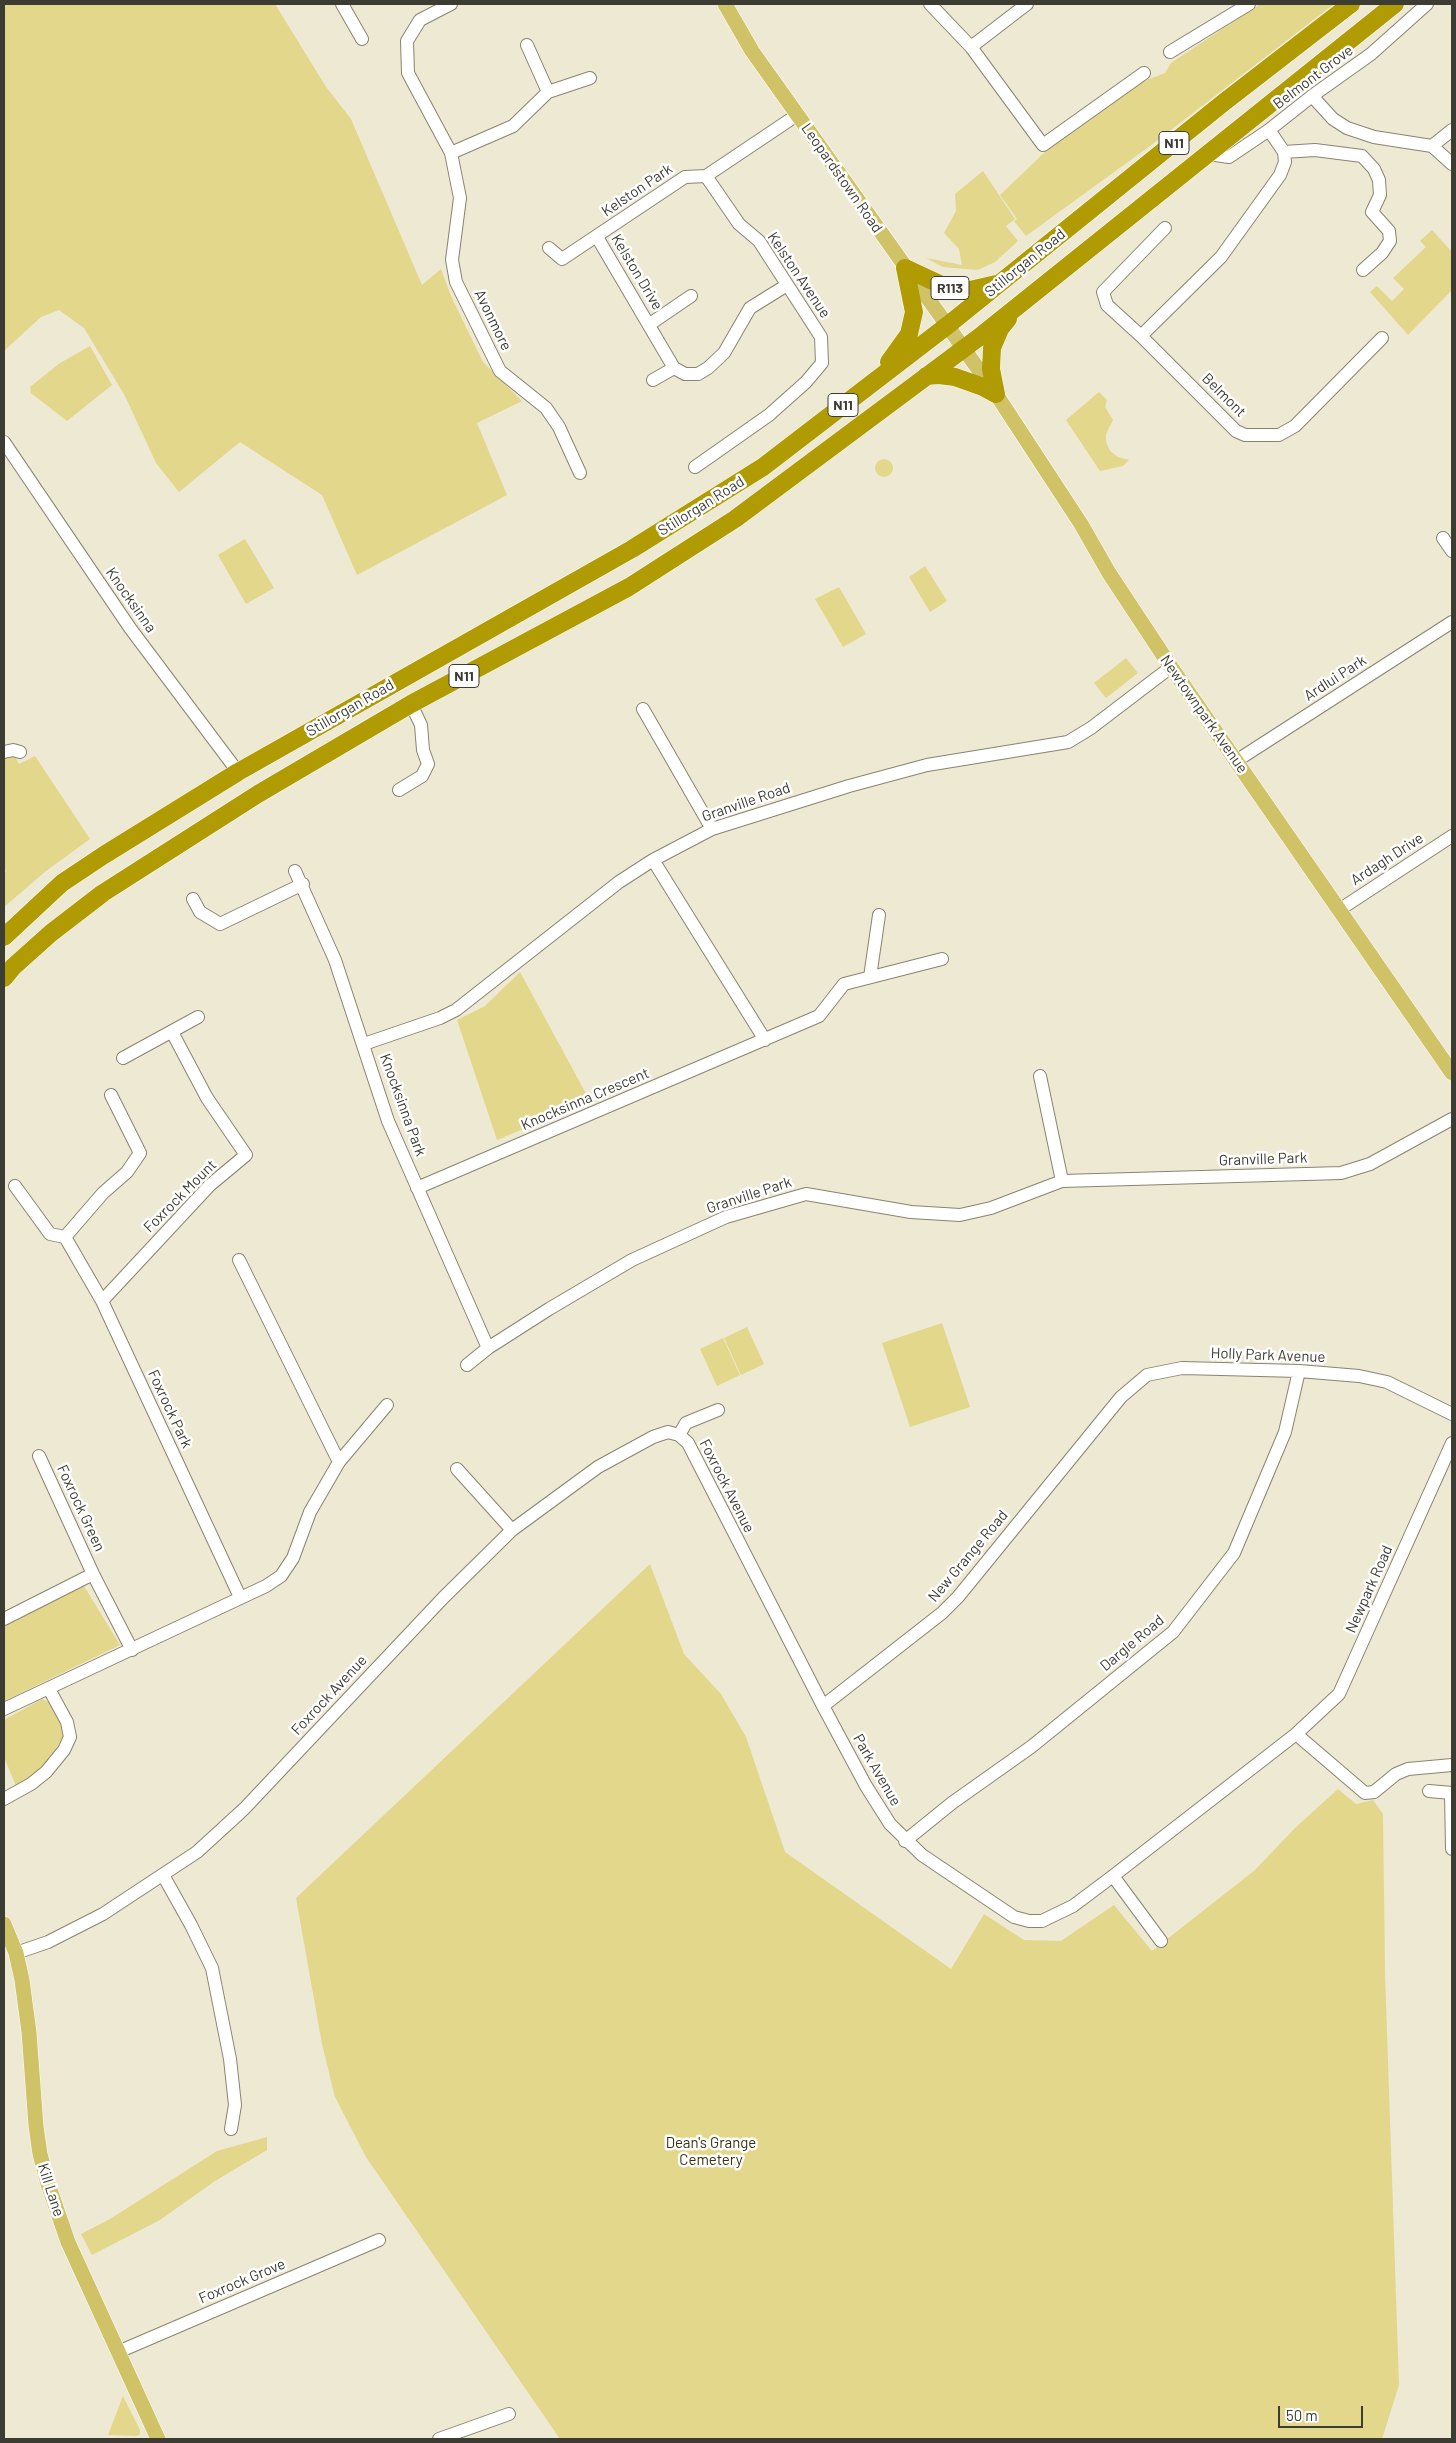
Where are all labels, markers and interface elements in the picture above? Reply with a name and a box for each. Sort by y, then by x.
street label: Belmont Grove [1270,41,1356,113]
street label: Leopardstown Road [797,120,887,236]
road number: N11 [1159,132,1189,154]
street label: Kelston Park [598,160,676,220]
street label: Stillorgan Road [981,225,1069,301]
street label: Kelston Avenue [764,229,834,321]
street label: Kelston Drive [607,231,667,313]
road number: R113 [931,276,969,300]
street label: Avonmore [471,287,515,353]
street label: Belmont [1198,369,1250,421]
road number: N11 [828,394,858,416]
street label: Stillorgan Road [655,472,747,540]
street label: Knocksinna [102,564,160,636]
street label: Newtownpark Avenue [1156,651,1252,777]
street label: Ardlui Park [1301,651,1369,705]
road number: N11 [449,664,479,688]
street label: Stillorgan Road [303,676,397,740]
street label: Granville Road [699,778,793,826]
street label: Ardagh Drive [1347,829,1427,889]
street label: Knocksinna Park [376,1051,430,1159]
street label: Knocksinna Crescent [518,1064,652,1134]
street label: Granville Park [1218,1148,1308,1170]
street label: Foxrock Mount [140,1156,220,1236]
street label: Granville Park [704,1173,794,1217]
street label: Holly Park Avenue [1210,1344,1326,1366]
street label: Foxrock Park [144,1367,196,1451]
street label: Foxrock Avenue [696,1436,758,1536]
street label: Foxrock Green [53,1462,109,1554]
street label: New Grange Road [924,1506,1012,1606]
street label: Newpark Road [1342,1542,1396,1636]
street label: Dargle Road [1096,1611,1168,1675]
street label: Foxrock Avenue [287,1651,371,1739]
street label: Park Avenue [849,1731,905,1809]
park label: Dean's Grange Cemetery [666,2134,756,2169]
street label: Kill Lane [34,2161,68,2219]
street label: Foxrock Grove [196,2255,288,2307]
scale bar [1281,2396,1366,2428]
text: 50 m [1286,2406,1318,2424]

